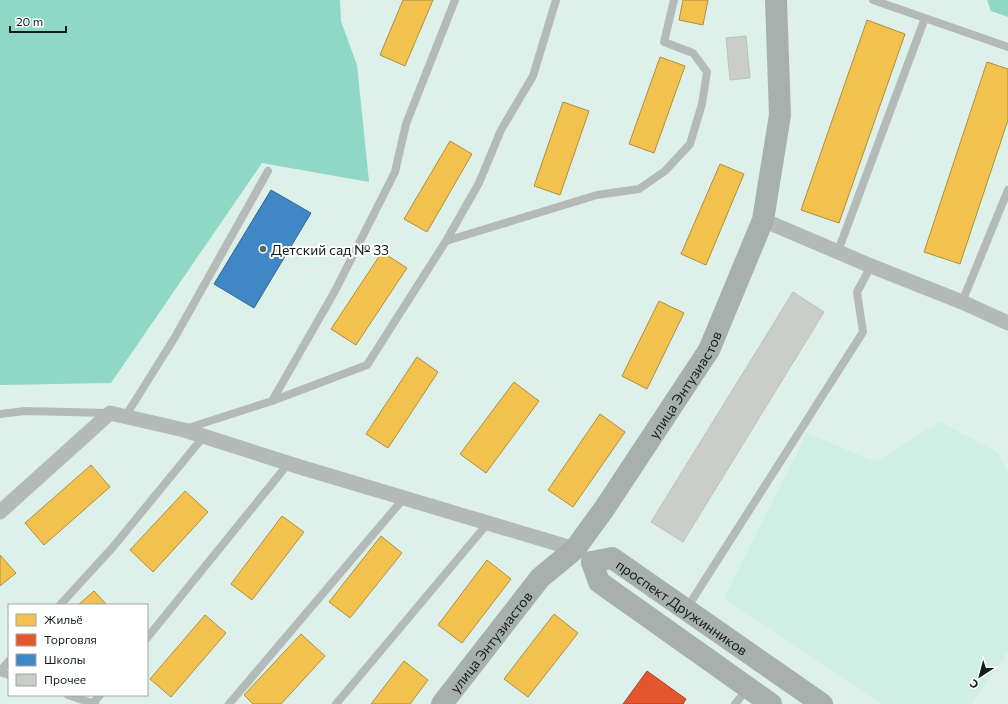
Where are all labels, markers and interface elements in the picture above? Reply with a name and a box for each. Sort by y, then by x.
scale bar [10,8,66,34]
text: 20 m [16,14,43,28]
place label: Детский сад № 33 [271,241,389,258]
marker: Детский сад № 33 [258,244,268,254]
street label: улица Энтузиастов [645,328,724,441]
street label: проспект Дружинников [613,555,751,658]
street label: улица Энтузиастов [446,588,535,696]
legend [8,604,148,696]
text: Жильё [44,612,83,626]
text: Торговля [44,632,97,646]
text: Школы [44,652,85,666]
north arrow [960,656,1000,696]
text: Прочее [44,672,86,686]
text: С [967,677,981,692]

